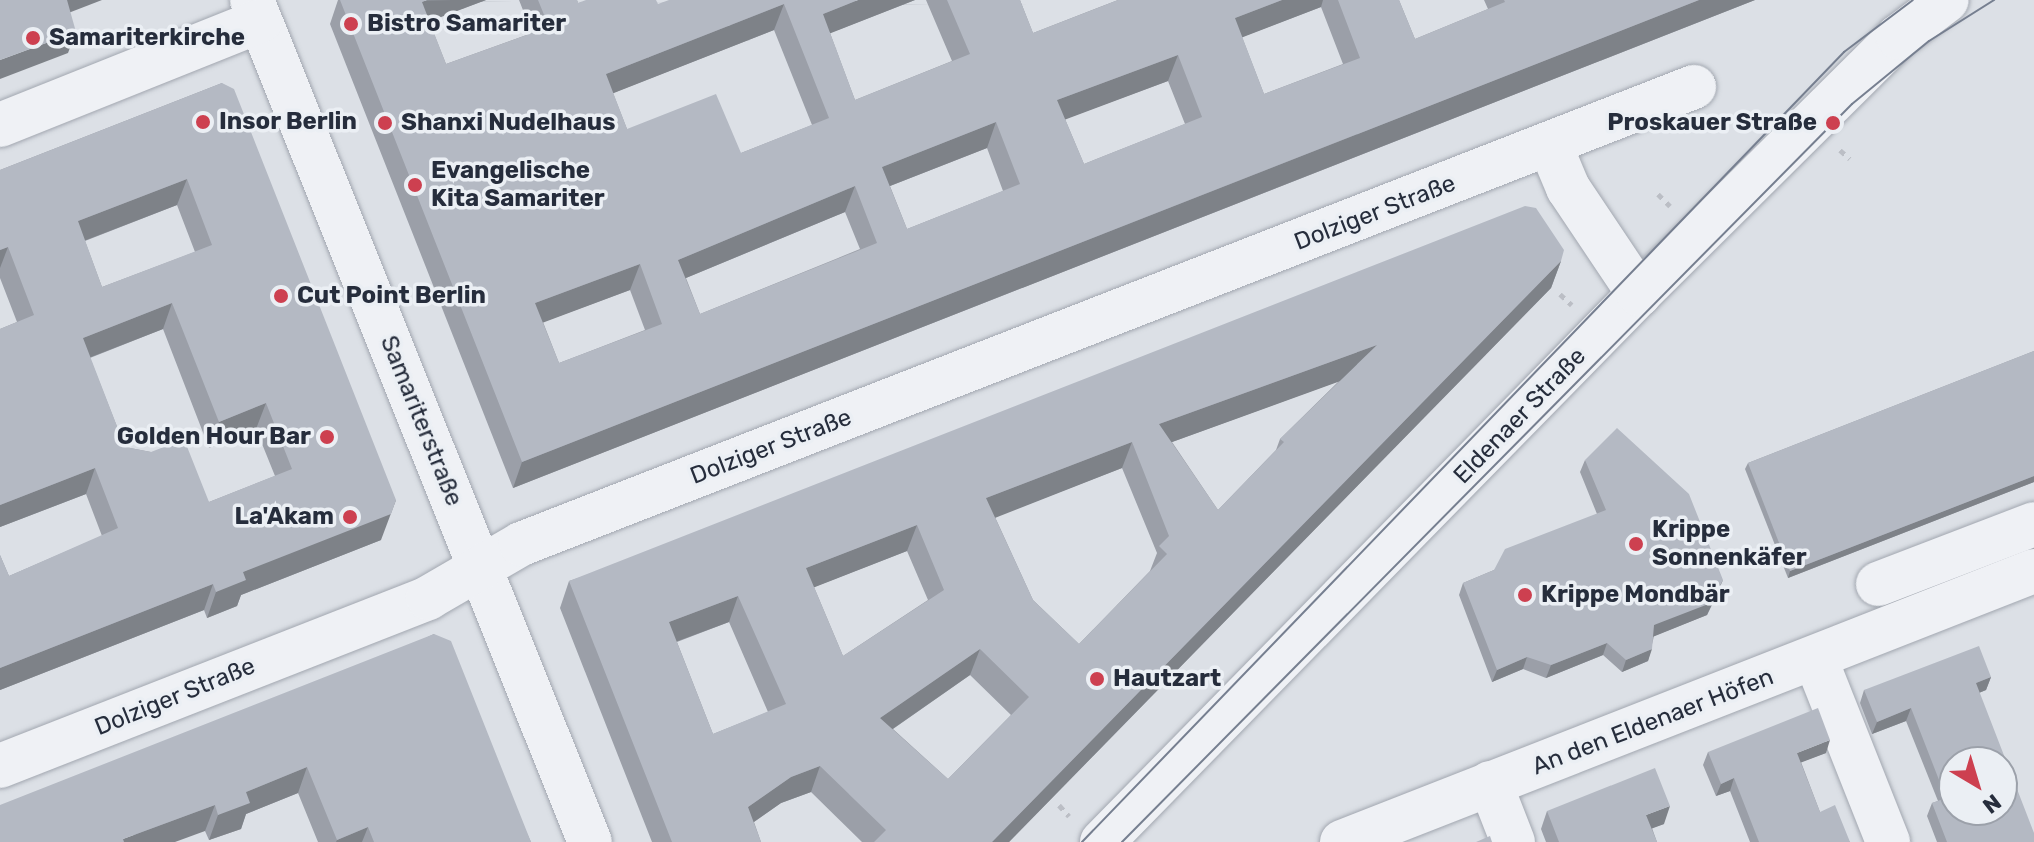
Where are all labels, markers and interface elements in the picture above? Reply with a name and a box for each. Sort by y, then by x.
place label: Bistro Samariter [367,10,566,38]
marker: Bistro Samariter [342,15,360,33]
place label: Samariterkirche [49,24,245,52]
marker: Samariterkirche [24,29,42,47]
place label: Insor Berlin [219,108,357,136]
place label: Shanxi Nudelhaus [401,109,616,137]
place label: Proskauer Straße [1607,109,1817,137]
marker: Insor Berlin [194,113,212,131]
marker: Shanxi Nudelhaus [376,114,394,132]
marker: Proskauer Straße [1824,114,1842,132]
place label: Evangelische Kita Samariter [431,157,605,213]
street label: Dolziger Straße [1290,169,1460,257]
marker: Evangelische Kita Samariter [406,176,424,194]
place label: Cut Point Berlin [297,282,486,310]
marker: Cut Point Berlin [272,287,290,305]
street label: Samariterstraße [374,332,468,510]
street label: Eldenaer Straße [1448,342,1592,490]
street label: Dolziger Straße [686,403,856,491]
place label: Golden Hour Bar [116,423,311,451]
marker: Golden Hour Bar [318,428,336,446]
place label: La'Akam [235,503,334,531]
marker: La'Akam [341,508,359,526]
place label: Krippe Sonnenkäfer [1652,516,1807,572]
marker: Krippe Sonnenkäfer [1627,535,1645,553]
place label: Krippe Mondbär [1541,581,1730,609]
marker: Krippe Mondbär [1516,586,1534,604]
street label: Dolziger Straße [90,652,260,742]
street label: An den Eldenaer Höfen [1528,663,1778,781]
place label: Hautzart [1113,665,1221,693]
marker: Hautzart [1088,670,1106,688]
north arrow [1938,746,2018,826]
text: N [1977,788,2006,819]

